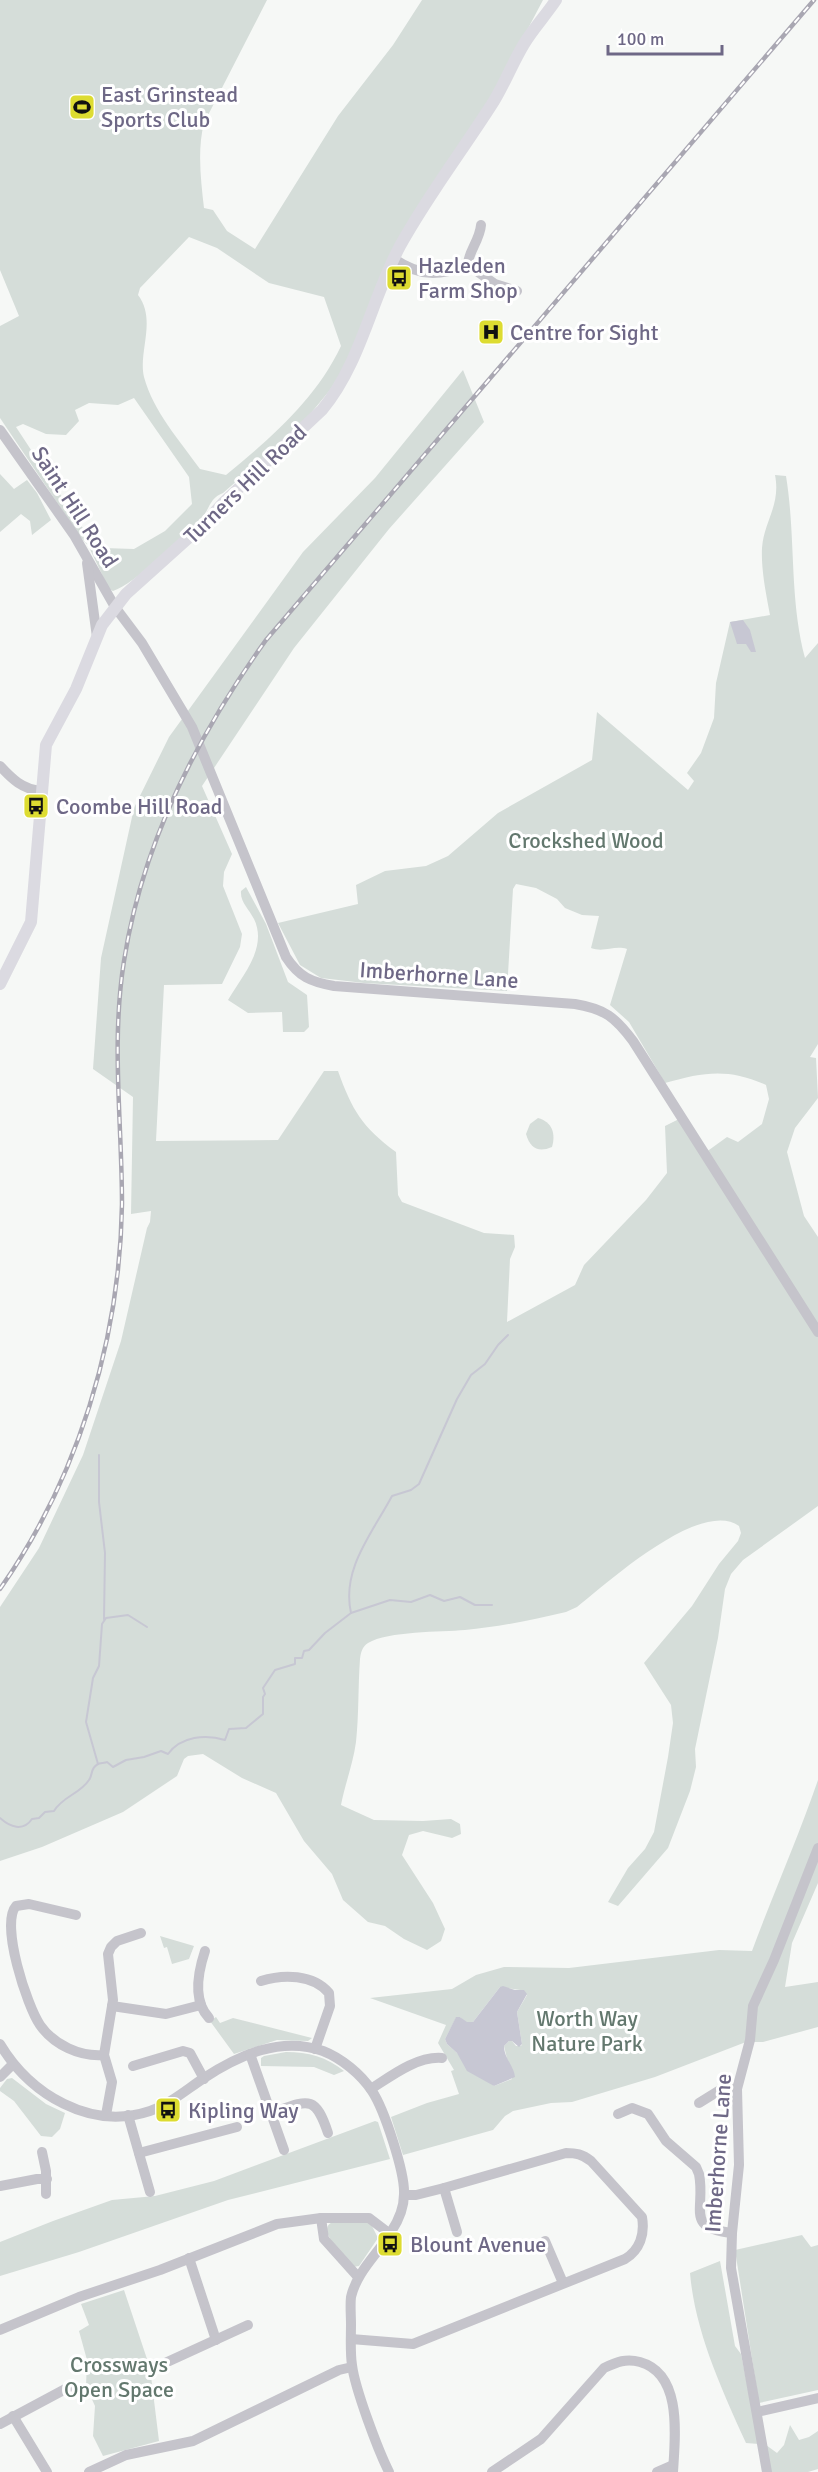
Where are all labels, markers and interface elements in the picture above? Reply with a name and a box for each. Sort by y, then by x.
scale bar [608,18,722,56]
text: 100 m [617,28,664,50]
place label: East Grinstead Sports Club [101,81,238,133]
sports icon: East Grinstead Sports Club [67,92,97,122]
place label: Hazleden Farm Shop [418,252,518,304]
bus stop icon: Hazleden Farm Shop [384,263,414,293]
hospital icon: Centre for Sight [476,317,506,347]
place label: Centre for Sight [510,319,659,346]
street label: Turners Hill Road [178,419,312,549]
street label: Saint Hill Road [26,441,124,573]
bus stop icon: Coombe Hill Road [21,791,51,821]
place label: Coombe Hill Road [56,793,222,820]
park label: Crockshed Wood [508,827,664,854]
street label: Imberhorne Lane [359,956,519,994]
park label: Worth Way Nature Park [531,2005,643,2057]
street label: Imberhorne Lane [699,2073,737,2233]
bus stop icon: Kipling Way [153,2095,183,2125]
place label: Kipling Way [188,2097,299,2124]
bus stop icon: Blount Avenue [375,2229,405,2259]
place label: Blount Avenue [410,2231,546,2258]
park label: Crossways Open Space [64,2351,174,2403]

